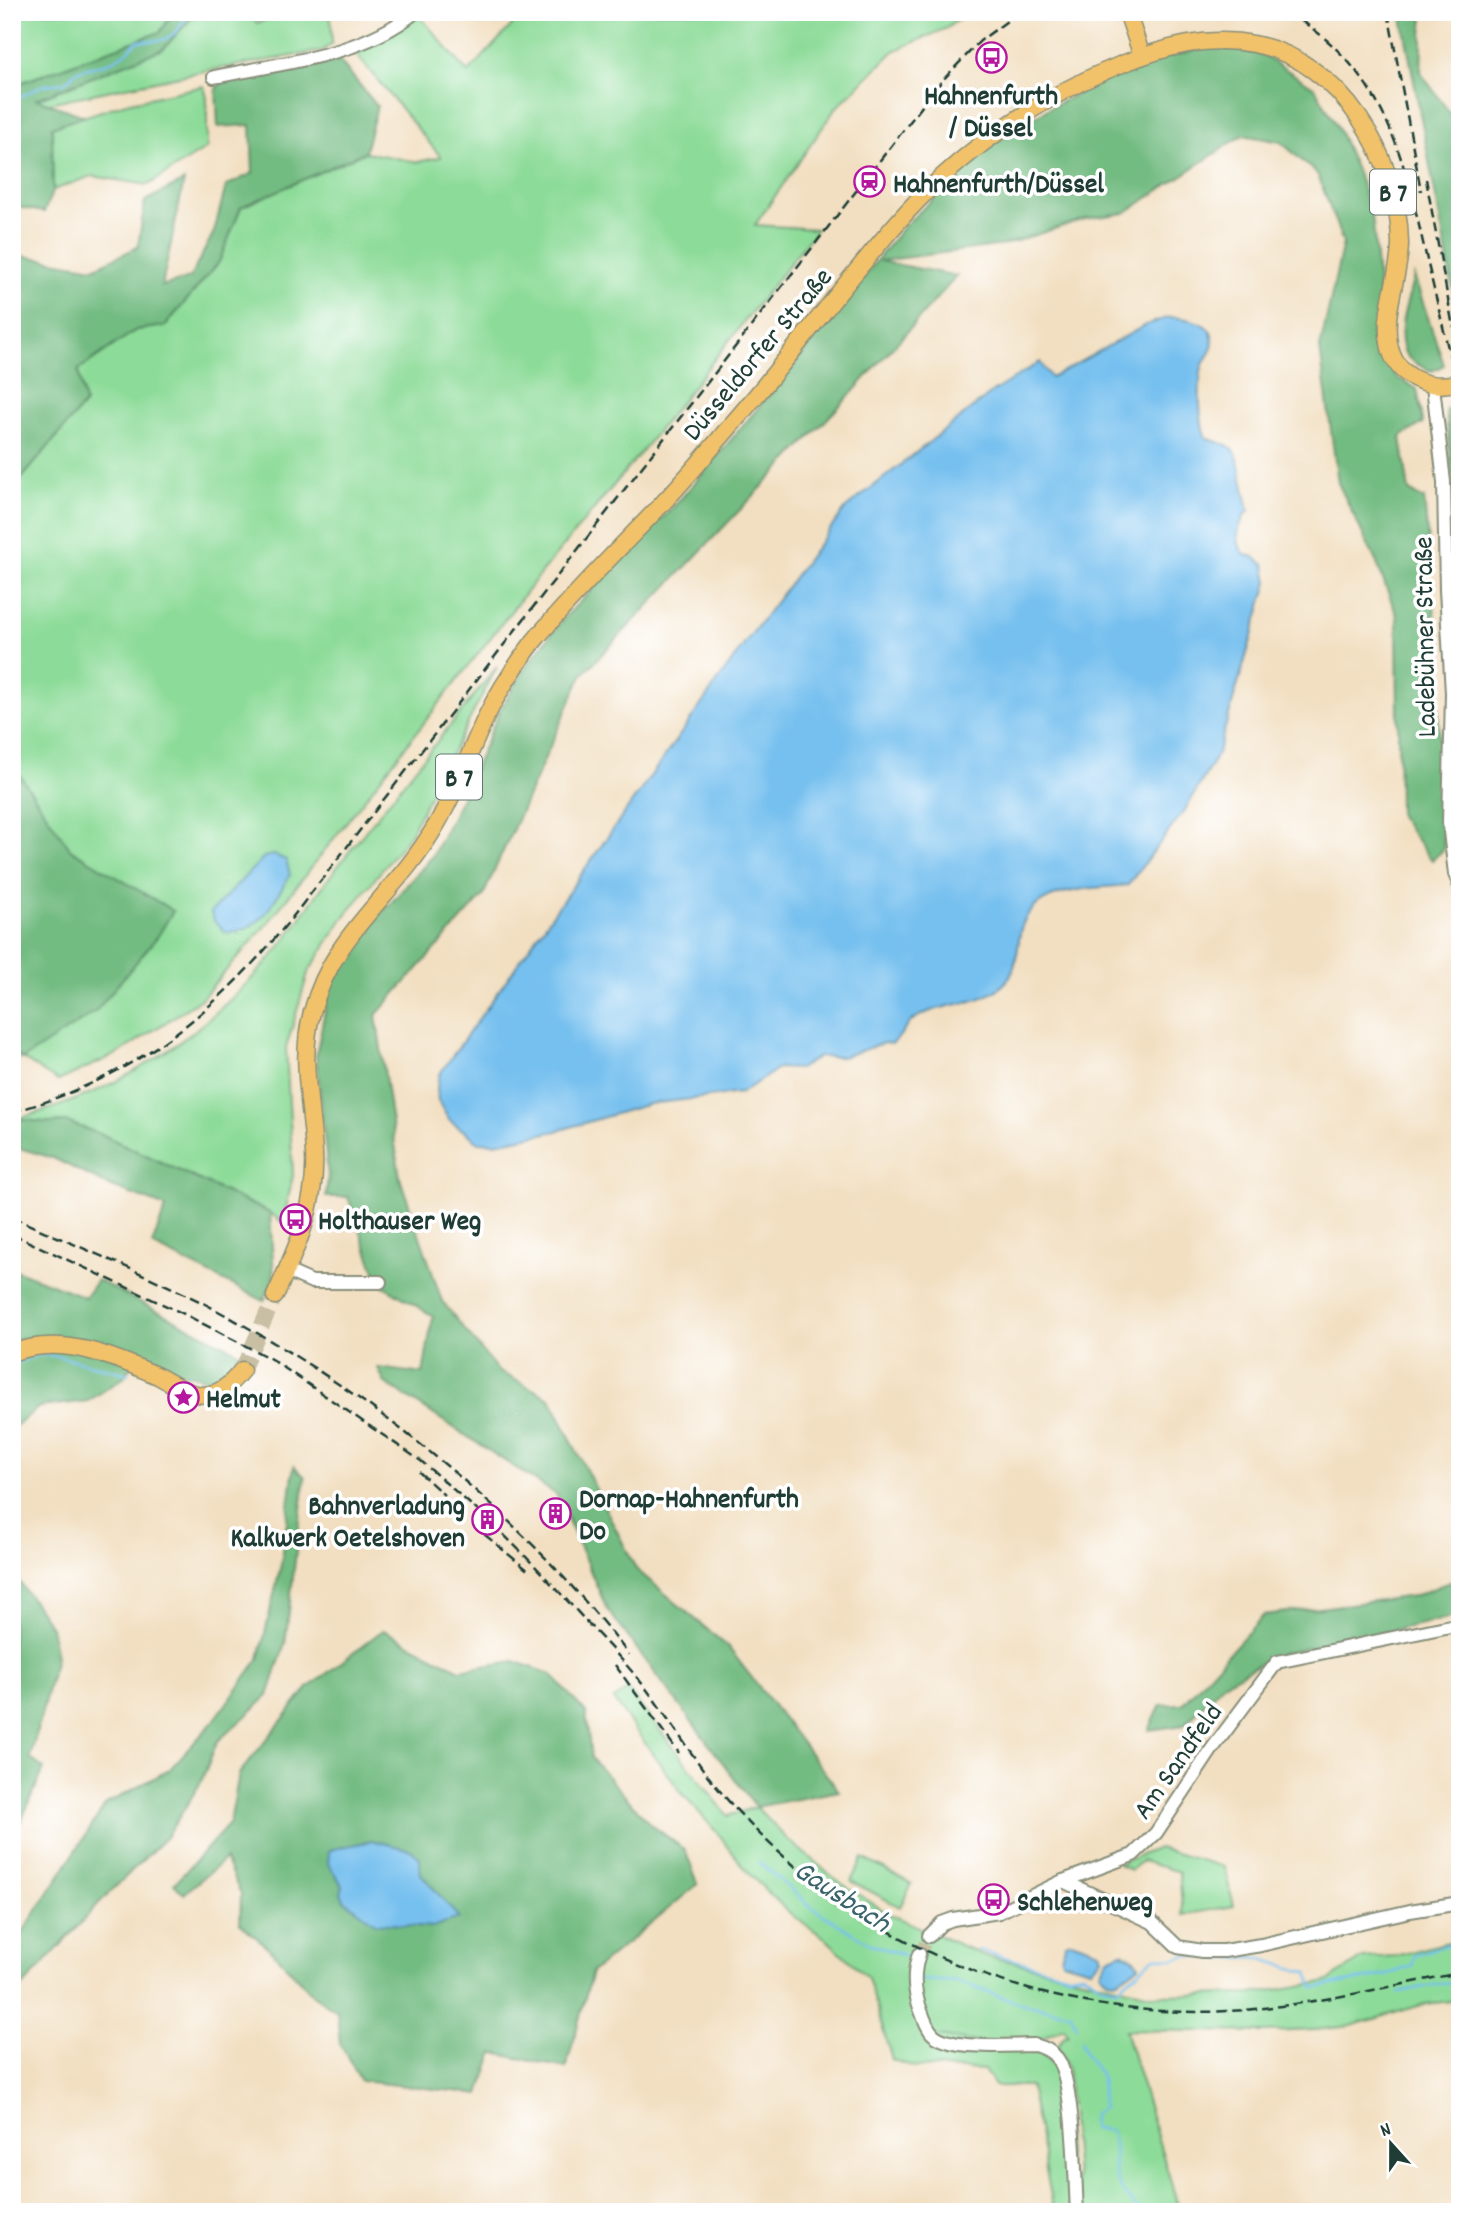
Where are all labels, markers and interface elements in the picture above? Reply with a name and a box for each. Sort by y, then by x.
bus stop icon: Hahnenfurth / Düssel [974,40,1008,74]
place label: Hahnenfurth / Düssel [924,79,1058,151]
station icon: Hahnenfurth/Düssel [853,165,887,199]
place label: Hahnenfurth/Düssel [893,167,1104,207]
road number: B 7 [1370,169,1416,214]
street label: Düsseldorfer Straße [675,261,845,452]
street label: Ladebühner Straße [1406,536,1450,738]
road number: B 7 [436,754,482,800]
bus stop icon: Holthauser Weg [278,1202,312,1236]
place label: Holthauser Weg [318,1204,481,1244]
place icon: Helmut [166,1380,200,1414]
place label: Helmut [206,1382,282,1422]
place label: Dornap-Hahnenfurth Do [579,1482,799,1554]
place label: Bahnverladung Kalkwerk Oetelshoven [230,1489,465,1561]
building icon: Dornap-Hahnenfurth Do [539,1496,573,1530]
building icon: Bahnverladung Kalkwerk Oetelshoven [471,1503,505,1537]
street label: Am Sandfeld [1125,1696,1235,1829]
water label: Gausbach [784,1851,898,1947]
bus stop icon: Schlehenweg [977,1883,1011,1917]
place label: Schlehenweg [1017,1885,1153,1925]
north arrow [1356,2108,1426,2178]
text: N [1377,2117,1395,2146]

